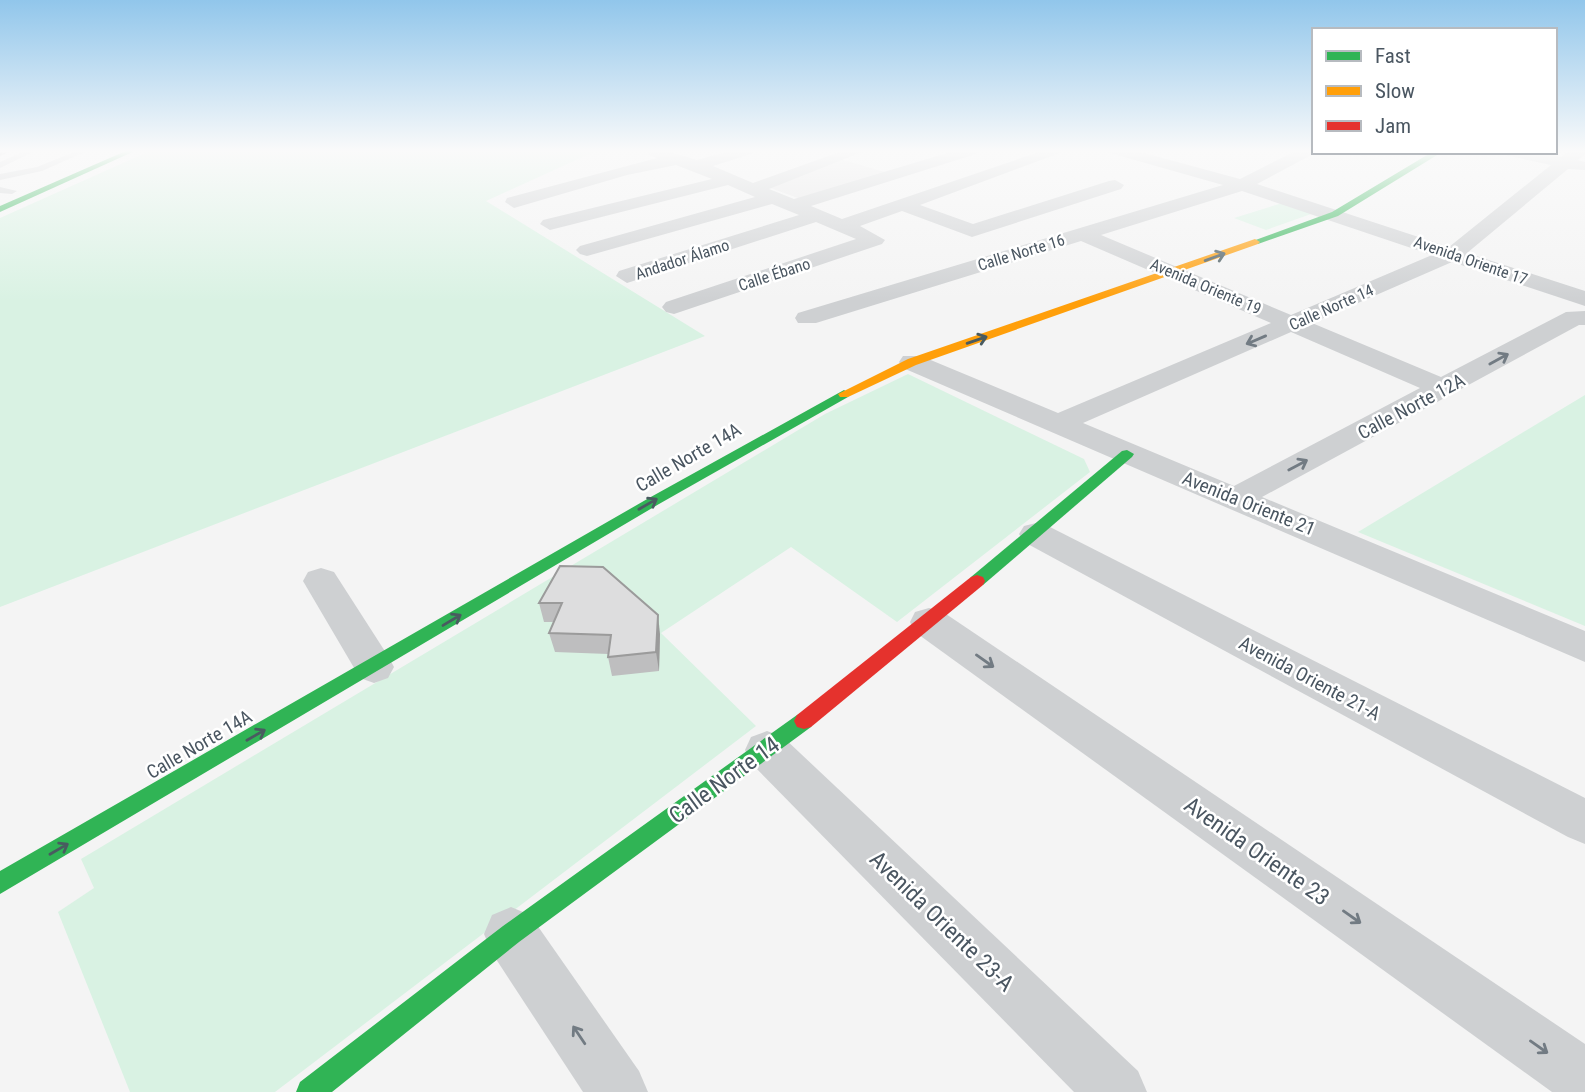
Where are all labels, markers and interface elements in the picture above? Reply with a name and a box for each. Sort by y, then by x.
legend [1312,28,1557,154]
text: Fast [1375,44,1411,68]
text: Slow [1375,79,1415,103]
text: Jam [1375,114,1411,138]
street label: Calle Norte 16 [975,230,1067,275]
street label: Avenida Oriente 17 [1412,232,1530,289]
street label: Andador Álamo [633,235,732,284]
one-way arrow [1204,250,1226,262]
street label: Calle Ébano [736,254,813,295]
street label: Avenida Oriente 19 [1147,254,1264,318]
street label: Calle Norte 14 [1286,280,1376,334]
one-way arrow [966,333,988,346]
one-way arrow [1245,334,1267,347]
one-way arrow [1489,352,1509,366]
street label: Calle Norte 12A [1354,369,1469,444]
street label: Calle Norte 14A [631,418,745,497]
one-way arrow [1287,458,1308,472]
street label: Avenida Oriente 21 [1179,466,1319,541]
one-way arrow [637,497,658,510]
one-way arrow [442,612,462,626]
street label: Avenida Oriente 21-A [1235,631,1384,725]
one-way arrow [975,654,994,668]
street label: Calle Norte 14A [142,705,256,784]
one-way arrow [245,728,266,741]
street label: Calle Norte 14 [664,731,785,829]
street label: Avenida Oriente 23 [1179,791,1334,911]
one-way arrow [48,842,69,855]
street label: Avenida Oriente 23-A [864,846,1019,997]
one-way arrow [1342,910,1362,924]
one-way arrow [572,1026,586,1046]
one-way arrow [1529,1040,1548,1054]

